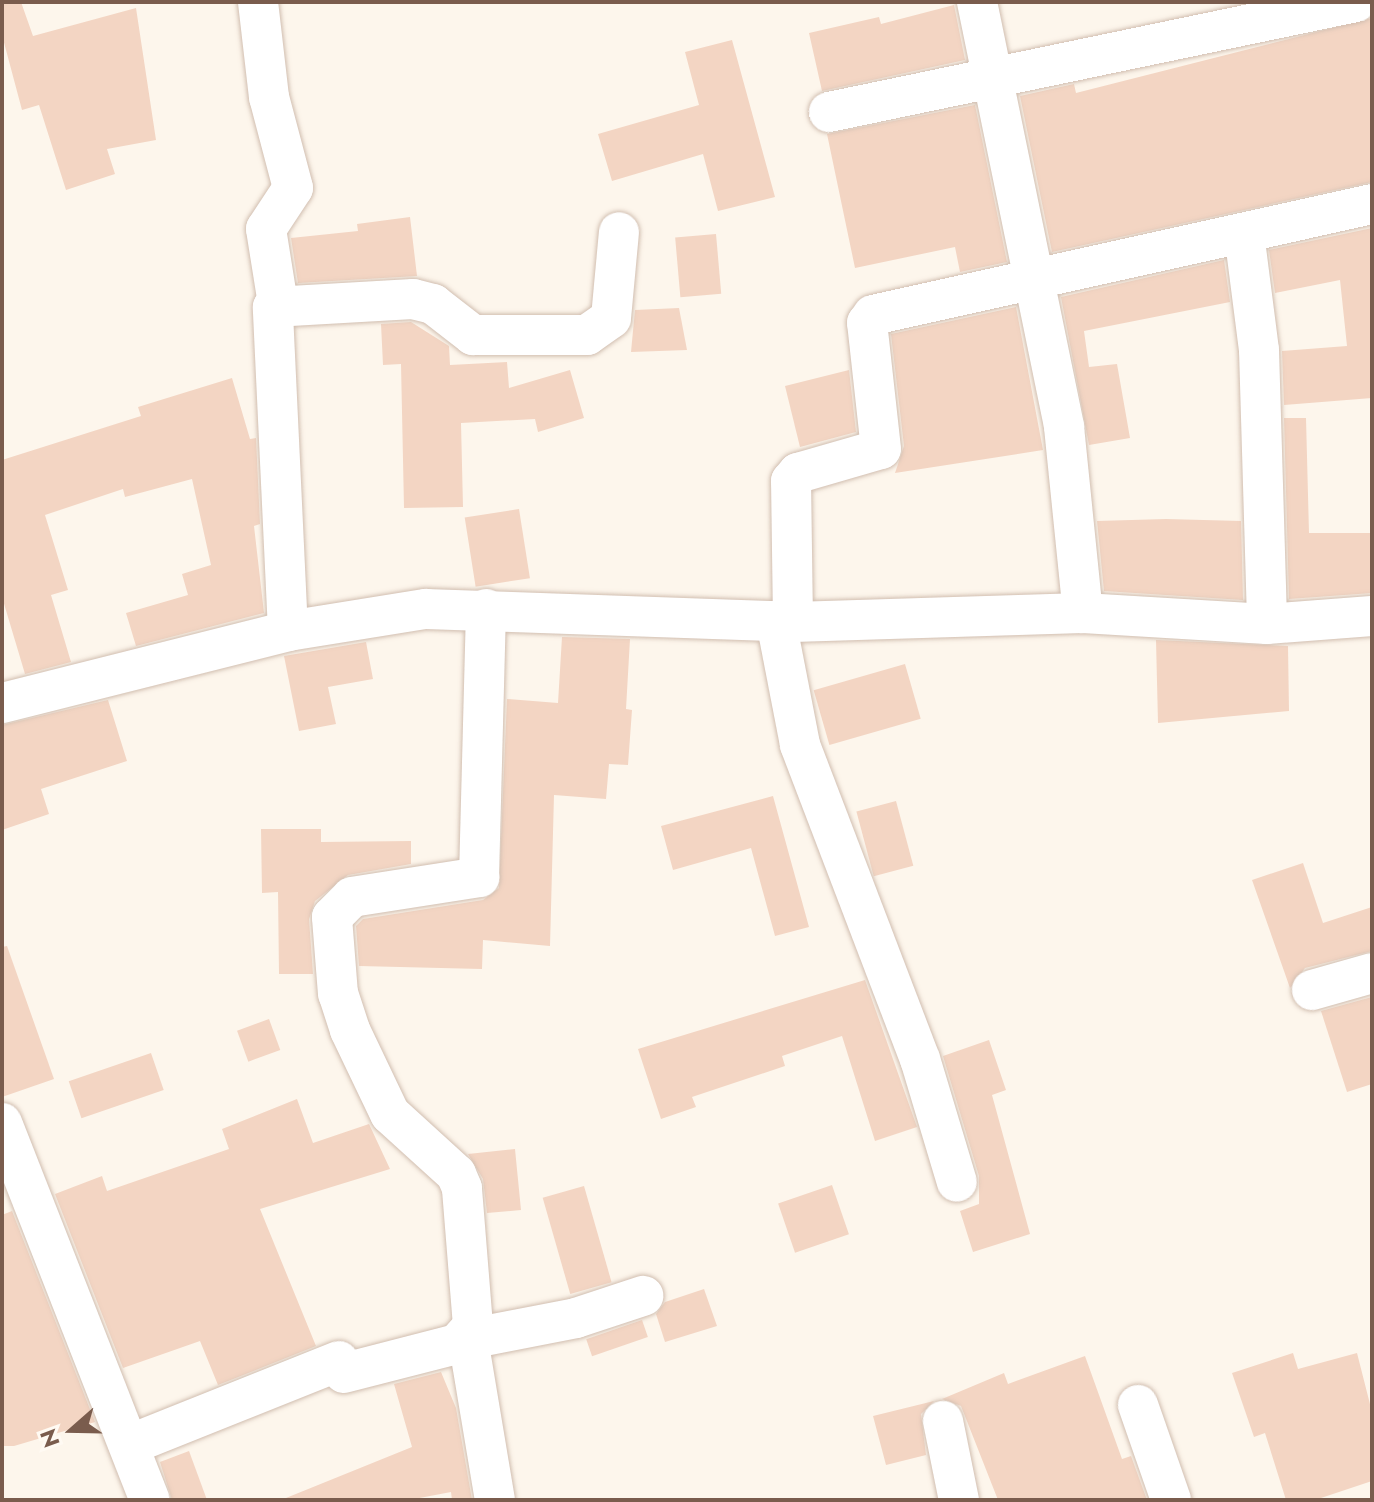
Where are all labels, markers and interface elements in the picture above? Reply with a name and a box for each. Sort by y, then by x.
north arrow [32,1390,112,1470]
text: N [31,1425,67,1452]

